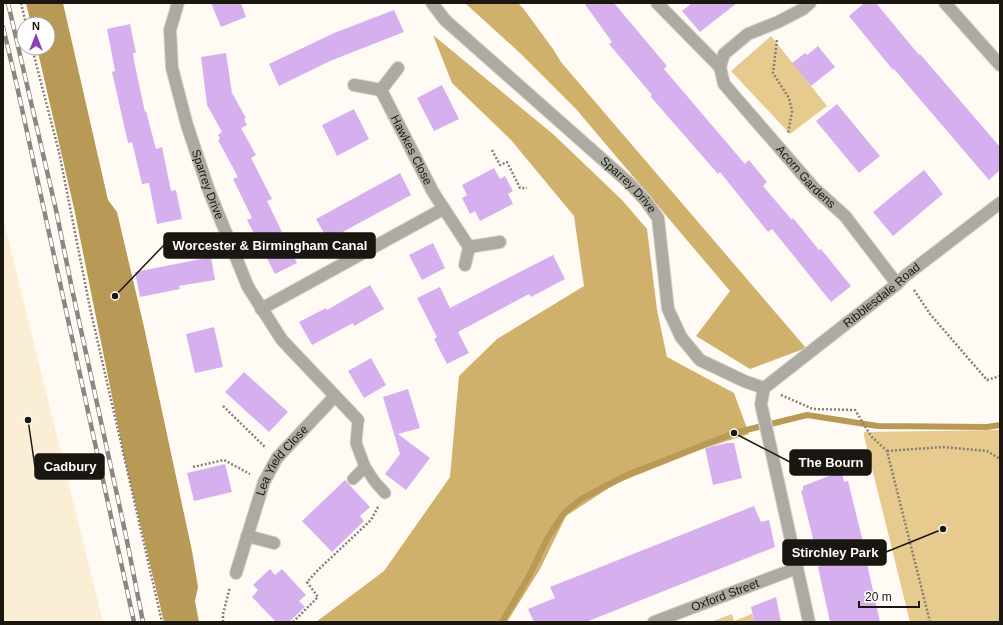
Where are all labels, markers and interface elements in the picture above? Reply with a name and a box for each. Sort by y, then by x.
north arrow [16,16,56,56]
text: N [32,20,40,32]
street label: Hawkes Close [388,112,435,188]
street label: Acorn Gardens [773,142,838,211]
street label: Sparrey Drive [189,148,227,222]
street label: Sparrey Drive [598,154,659,216]
callout: Worcester & Birmingham Canal [164,233,375,258]
text: Worcester & Birmingham Canal [173,238,367,253]
street label: Ribblesdale Road [840,260,923,330]
street label: Lea Yield Close [253,422,311,497]
callout: The Bourn [790,450,871,475]
callout: Cadbury [35,454,104,479]
text: The Bourn [799,455,864,470]
text: Cadbury [44,459,97,474]
callout: Stirchley Park [783,540,886,565]
text: Stirchley Park [792,545,879,560]
street label: Oxford Street [689,576,762,614]
scale bar [859,583,919,609]
text: 20 m [865,590,892,604]

